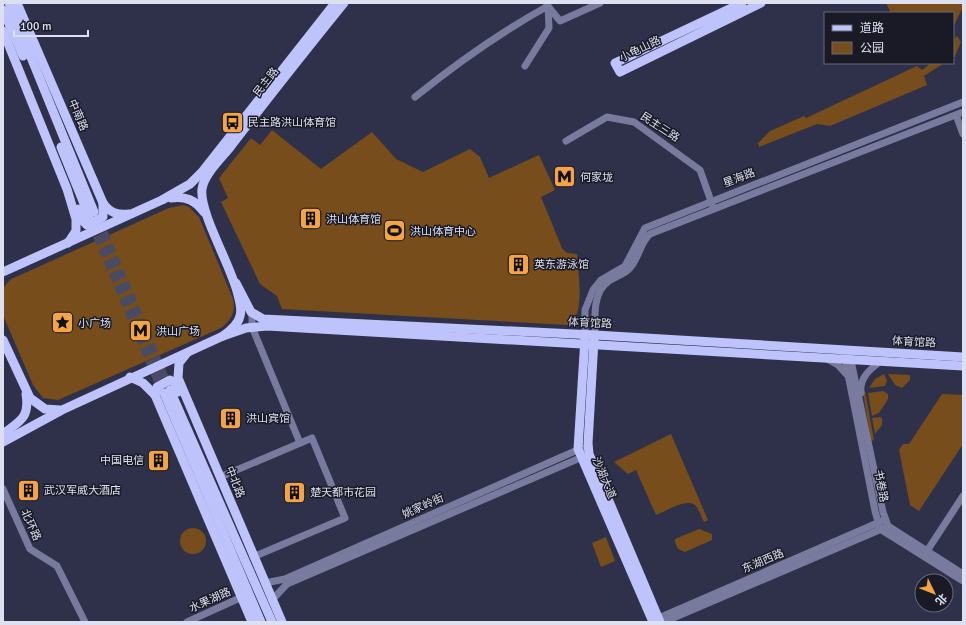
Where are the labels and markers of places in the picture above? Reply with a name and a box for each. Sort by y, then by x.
bus stop icon: 民主路洪山体育馆 [219,109,245,135]
place label: 民主路洪山体育馆 [248,116,336,129]
metro station icon: 何家垅 [552,164,578,190]
place label: 何家垅 [580,171,613,184]
building icon: 洪山体育馆 [297,206,323,232]
place label: 洪山体育馆 [326,213,381,226]
sports icon: 洪山体育中心 [382,218,408,244]
place label: 洪山体育中心 [410,225,476,238]
building icon: 英东游泳馆 [505,251,531,277]
place label: 英东游泳馆 [534,258,589,271]
place icon: 小广场 [50,310,76,336]
place label: 小广场 [78,317,111,330]
metro station icon: 洪山广场 [127,318,153,344]
place label: 洪山广场 [156,325,200,338]
building icon: 洪山宾馆 [218,405,244,431]
place label: 洪山宾馆 [246,412,290,425]
building icon: 中国电信 [146,447,172,473]
place label: 中国电信 [100,454,144,467]
building icon: 武汉军威大酒店 [16,477,42,503]
building icon: 楚天都市花园 [281,479,307,505]
place label: 武汉军威大酒店 [44,484,121,497]
place label: 楚天都市花园 [310,486,376,499]

